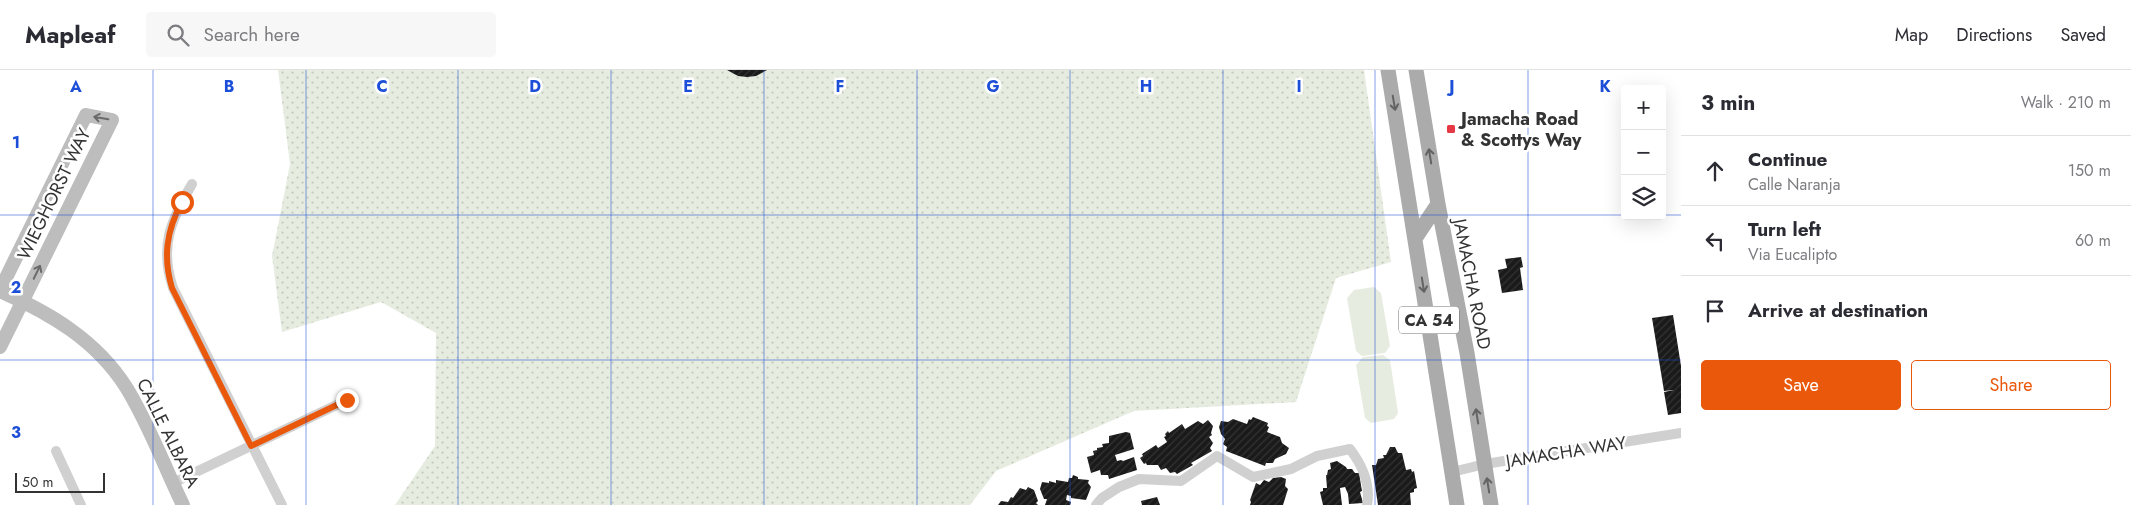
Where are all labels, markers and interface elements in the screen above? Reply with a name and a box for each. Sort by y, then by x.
search box [146,12,496,57]
text: Mapleaf [25,17,116,52]
icon: search [164,21,192,49]
text: Search here [204,21,300,48]
text: Map [1895,22,1928,48]
text: Directions [1956,22,2032,48]
text: Saved [2060,22,2106,48]
text: A [69,75,82,98]
text: B [224,75,234,98]
text: C [376,75,388,98]
text: D [529,75,541,98]
text: E [683,75,693,98]
text: F [836,75,844,98]
text: G [986,75,1000,98]
text: H [1140,75,1152,98]
text: I [1296,75,1302,98]
text: J [1446,75,1455,98]
text: K [1599,75,1611,98]
map controls [1621,85,1666,220]
button: + [1621,85,1666,130]
text: 3 min [1701,88,1755,118]
text: Walk · 210 m [2021,91,2111,114]
one-way arrow [1390,95,1400,111]
place label: Jamacha Road & Scottys Way [1458,106,1582,153]
one-way arrow [94,113,110,123]
street label: WIEGHORST WAY [11,123,98,264]
marker: Jamacha Road & Scottys Way [1445,123,1457,135]
button: − [1621,130,1666,175]
text: 1 [12,131,20,154]
text: Continue [1748,146,1827,173]
one-way arrow [1425,148,1435,164]
icon: ahead [1701,157,1729,185]
text: 150 m [2068,159,2111,182]
text: Calle Naranja [1748,173,1840,196]
button: layers [1621,175,1666,220]
route start [171,191,194,214]
street label: JAMACHA ROAD [1446,215,1497,352]
text: Turn left [1748,216,1821,243]
icon: left [1701,227,1729,255]
text: 60 m [2075,229,2111,252]
text: Via Eucalipto [1748,243,1837,266]
one-way arrow [33,265,42,280]
text: 2 [11,276,21,299]
one-way arrow [1418,276,1428,292]
icon: arrive [1701,297,1729,325]
text: Arrive at destination [1748,297,1928,324]
road number: CA 54 [1399,306,1459,334]
button: Save [1701,360,1901,410]
button: Share [1911,360,2111,410]
street label: CALLE ALBARA [130,374,206,492]
route end [336,389,359,412]
one-way arrow [1472,409,1482,425]
text: 3 [11,421,21,444]
street label: JAMACHA WAY [1502,430,1629,475]
scale bar [15,470,105,493]
text: 50 m [22,472,53,492]
one-way arrow [1482,477,1492,493]

